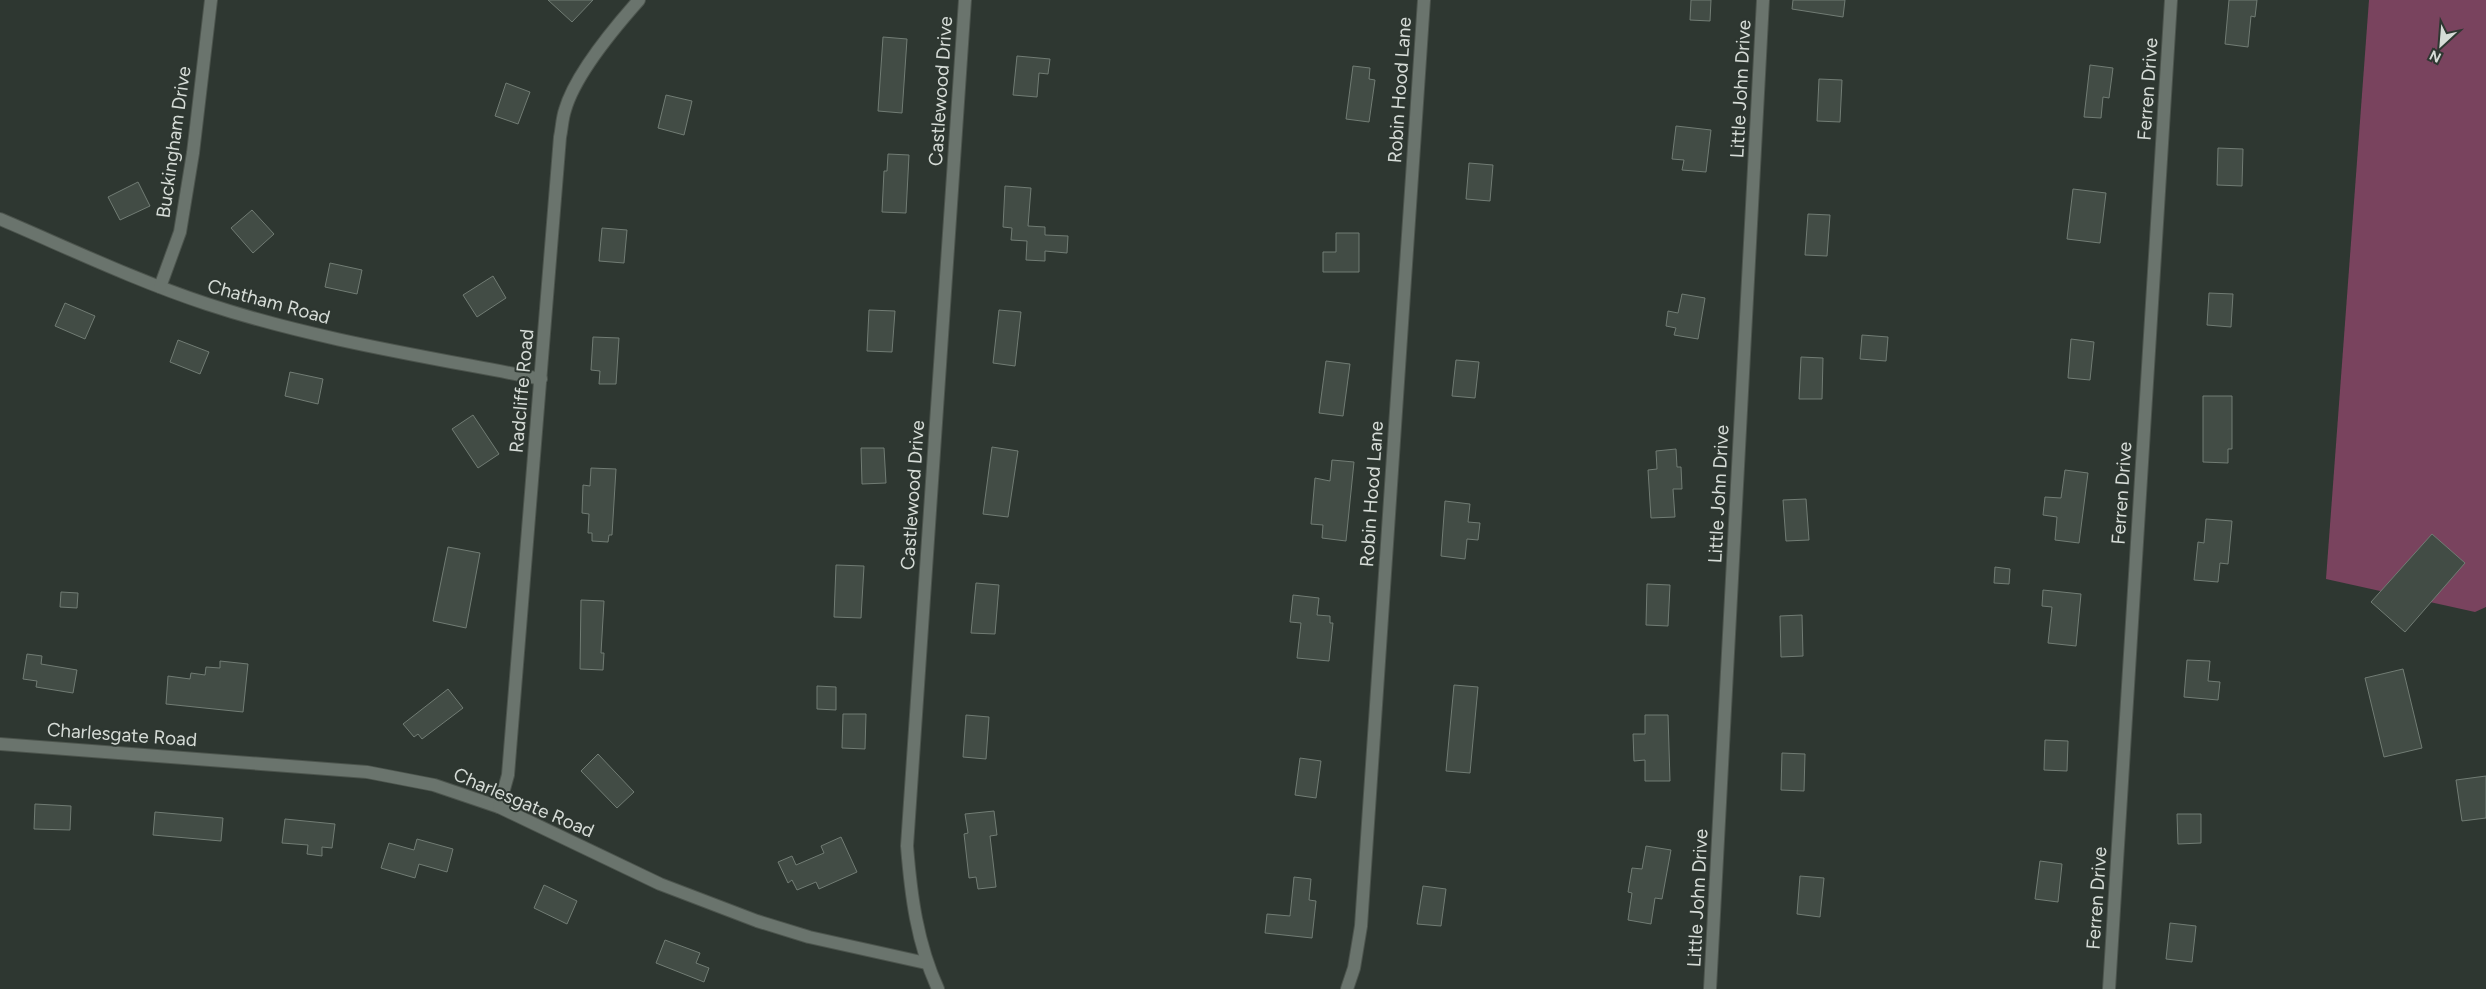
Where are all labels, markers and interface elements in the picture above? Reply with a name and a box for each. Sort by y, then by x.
street label: Castlewood Drive [924,15,957,167]
street label: Robin Hood Lane [1383,16,1416,164]
street label: Little John Drive [1725,19,1756,159]
north arrow [2416,20,2466,70]
street label: Ferren Drive [2132,37,2163,141]
text: N [2427,46,2444,66]
street label: Buckingham Drive [151,65,196,219]
street label: Chatham Road [205,274,333,329]
street label: Radcliffe Road [505,328,538,454]
street label: Castlewood Drive [896,419,929,571]
street label: Robin Hood Lane [1355,420,1388,568]
street label: Little John Drive [1703,424,1734,564]
street label: Ferren Drive [2106,441,2137,545]
street label: Charlesgate Road [46,718,198,751]
street label: Charlesgate Road [450,762,598,842]
street label: Little John Drive [1682,828,1713,968]
street label: Ferren Drive [2081,846,2112,950]

